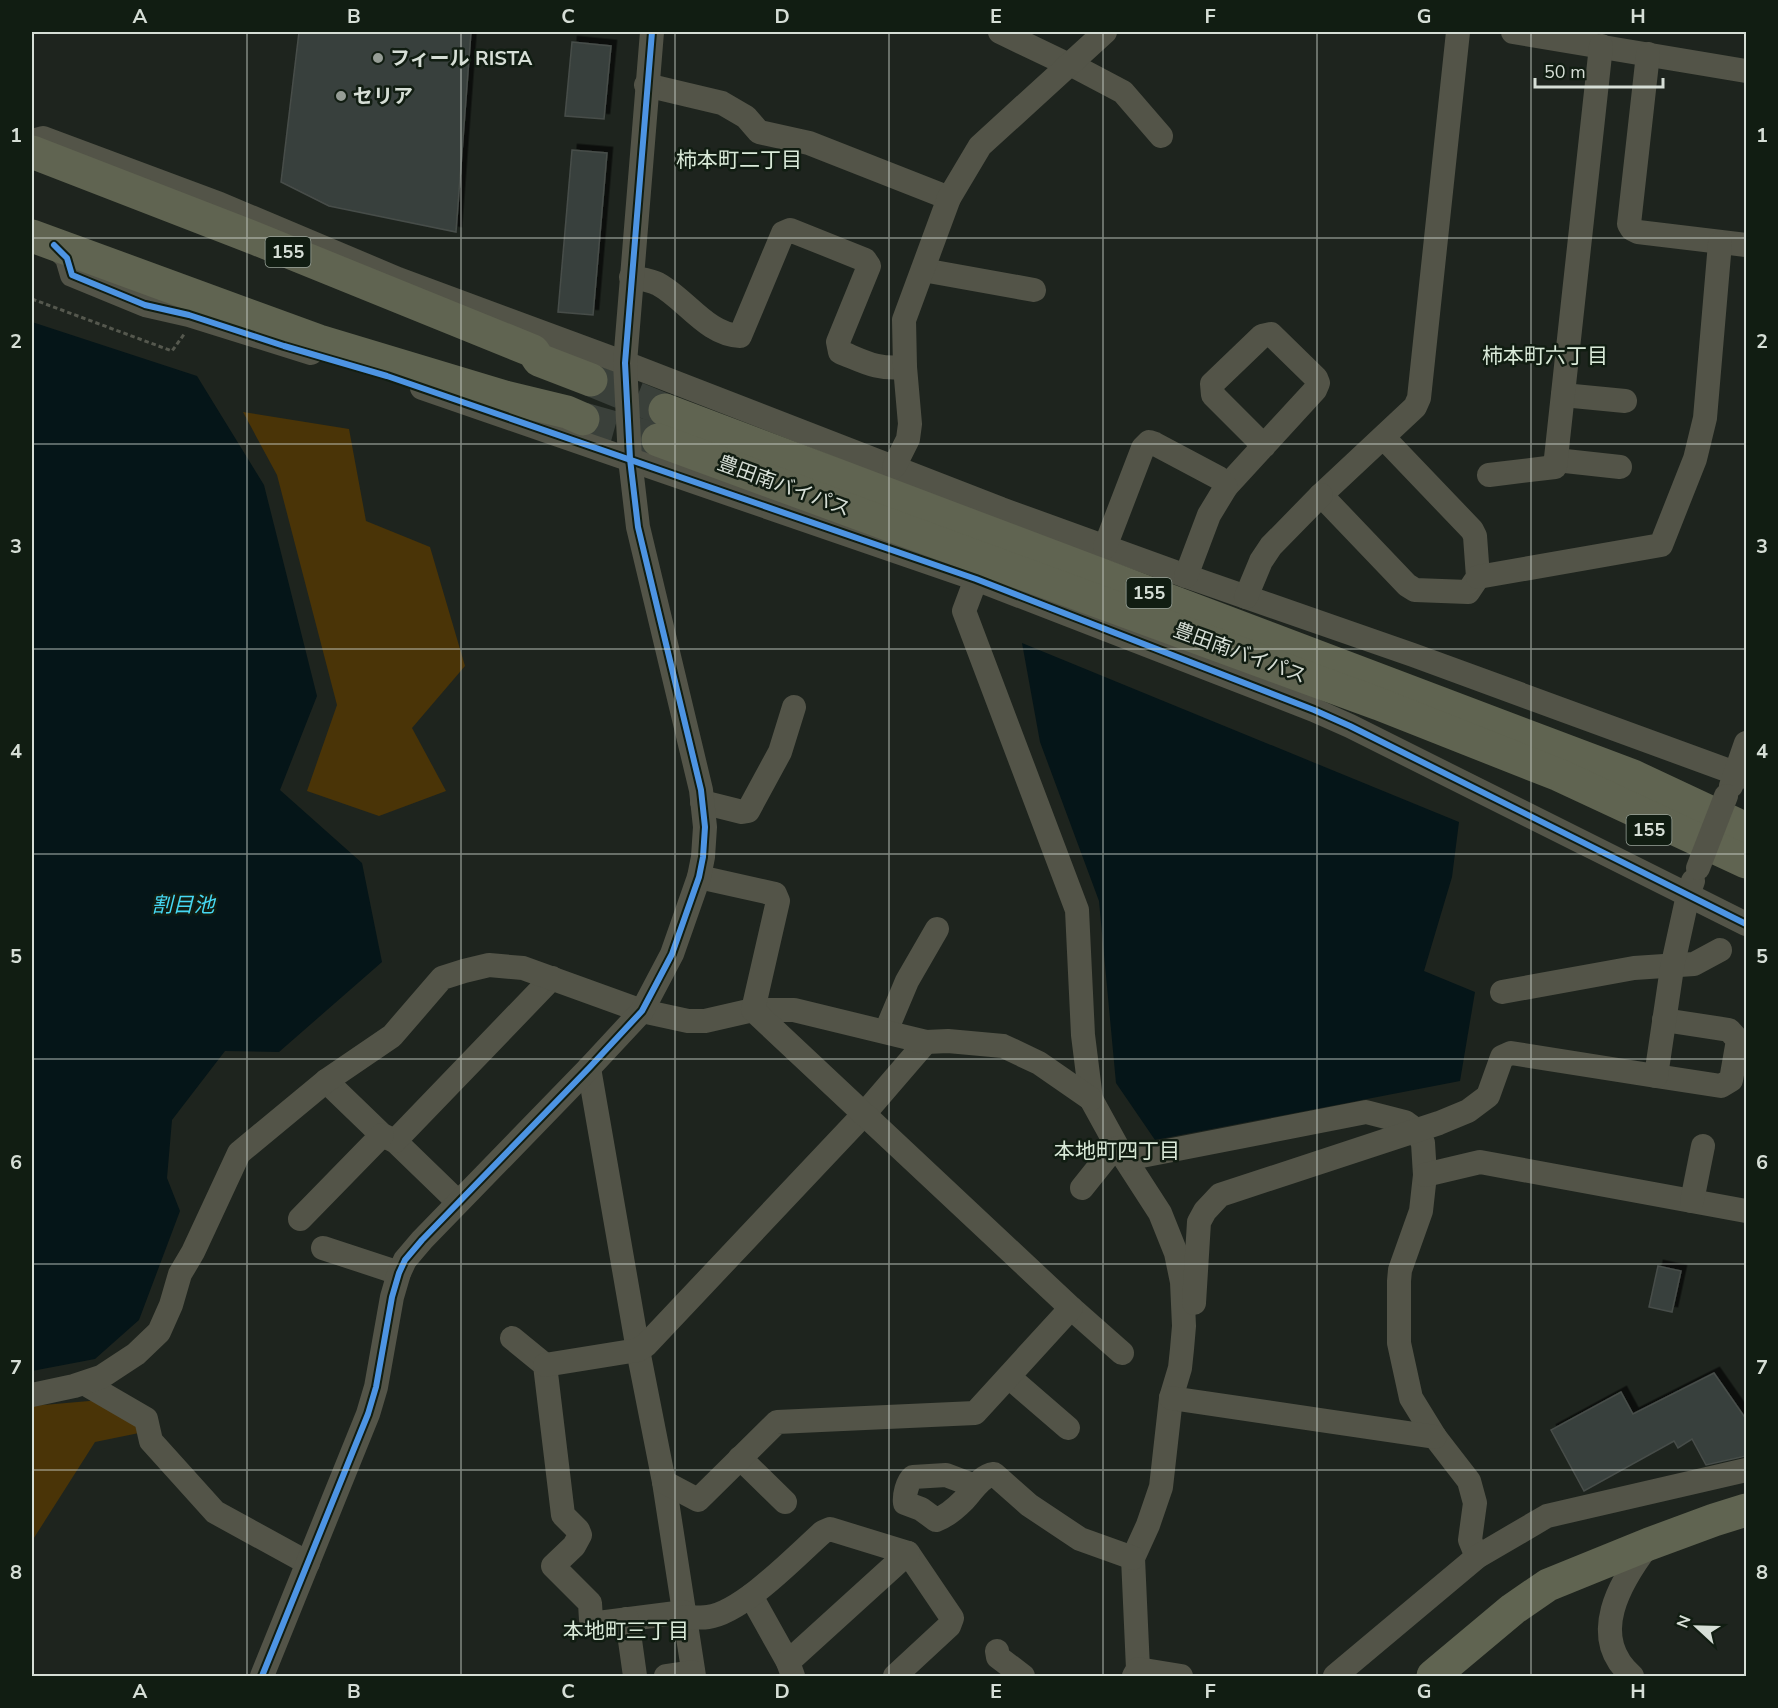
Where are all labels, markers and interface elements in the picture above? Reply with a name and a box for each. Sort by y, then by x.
text: A [133,3,148,30]
text: B [347,3,361,30]
text: C [561,3,575,30]
text: D [774,3,790,30]
text: E [990,3,1002,30]
text: F [1204,3,1216,30]
text: G [1417,3,1431,30]
text: H [1630,3,1646,30]
place label: フィール RISTA [390,45,533,72]
marker: フィール RISTA [371,51,385,65]
scale bar [1535,51,1662,89]
text: 50 m [1544,60,1586,84]
place label: セリア [353,83,413,110]
marker: セリア [334,89,348,103]
text: 1 [10,122,22,149]
text: 1 [1756,122,1768,149]
district label: 柿本町二丁目 [676,146,802,174]
road number: 155 [266,237,310,267]
text: 2 [10,328,22,355]
text: 2 [1756,328,1768,355]
district label: 柿本町六丁目 [1482,342,1608,370]
street label: 豊田南バイパス [714,449,854,523]
text: 3 [10,533,22,560]
text: 3 [1756,533,1768,560]
road number: 155 [1126,578,1172,608]
street label: 豊田南バイパス [1170,616,1310,690]
text: 4 [10,738,22,765]
text: 4 [1756,738,1768,765]
road number: 155 [1626,815,1672,845]
water label: 割目池 [152,891,216,919]
text: 5 [10,943,22,970]
text: 5 [1756,943,1768,970]
district label: 本地町四丁目 [1054,1137,1180,1165]
text: 6 [10,1149,22,1176]
text: 6 [1756,1149,1768,1176]
text: 7 [10,1354,22,1381]
text: 7 [1756,1354,1768,1381]
text: 8 [10,1559,22,1586]
text: 8 [1756,1559,1768,1586]
north arrow [1667,1597,1727,1657]
text: N [1672,1612,1696,1631]
district label: 本地町三丁目 [563,1617,689,1645]
text: A [133,1678,148,1705]
text: B [347,1678,361,1705]
text: C [561,1678,575,1705]
text: D [774,1678,790,1705]
text: E [990,1678,1002,1705]
text: F [1204,1678,1216,1705]
text: G [1417,1678,1431,1705]
text: H [1630,1678,1646,1705]

